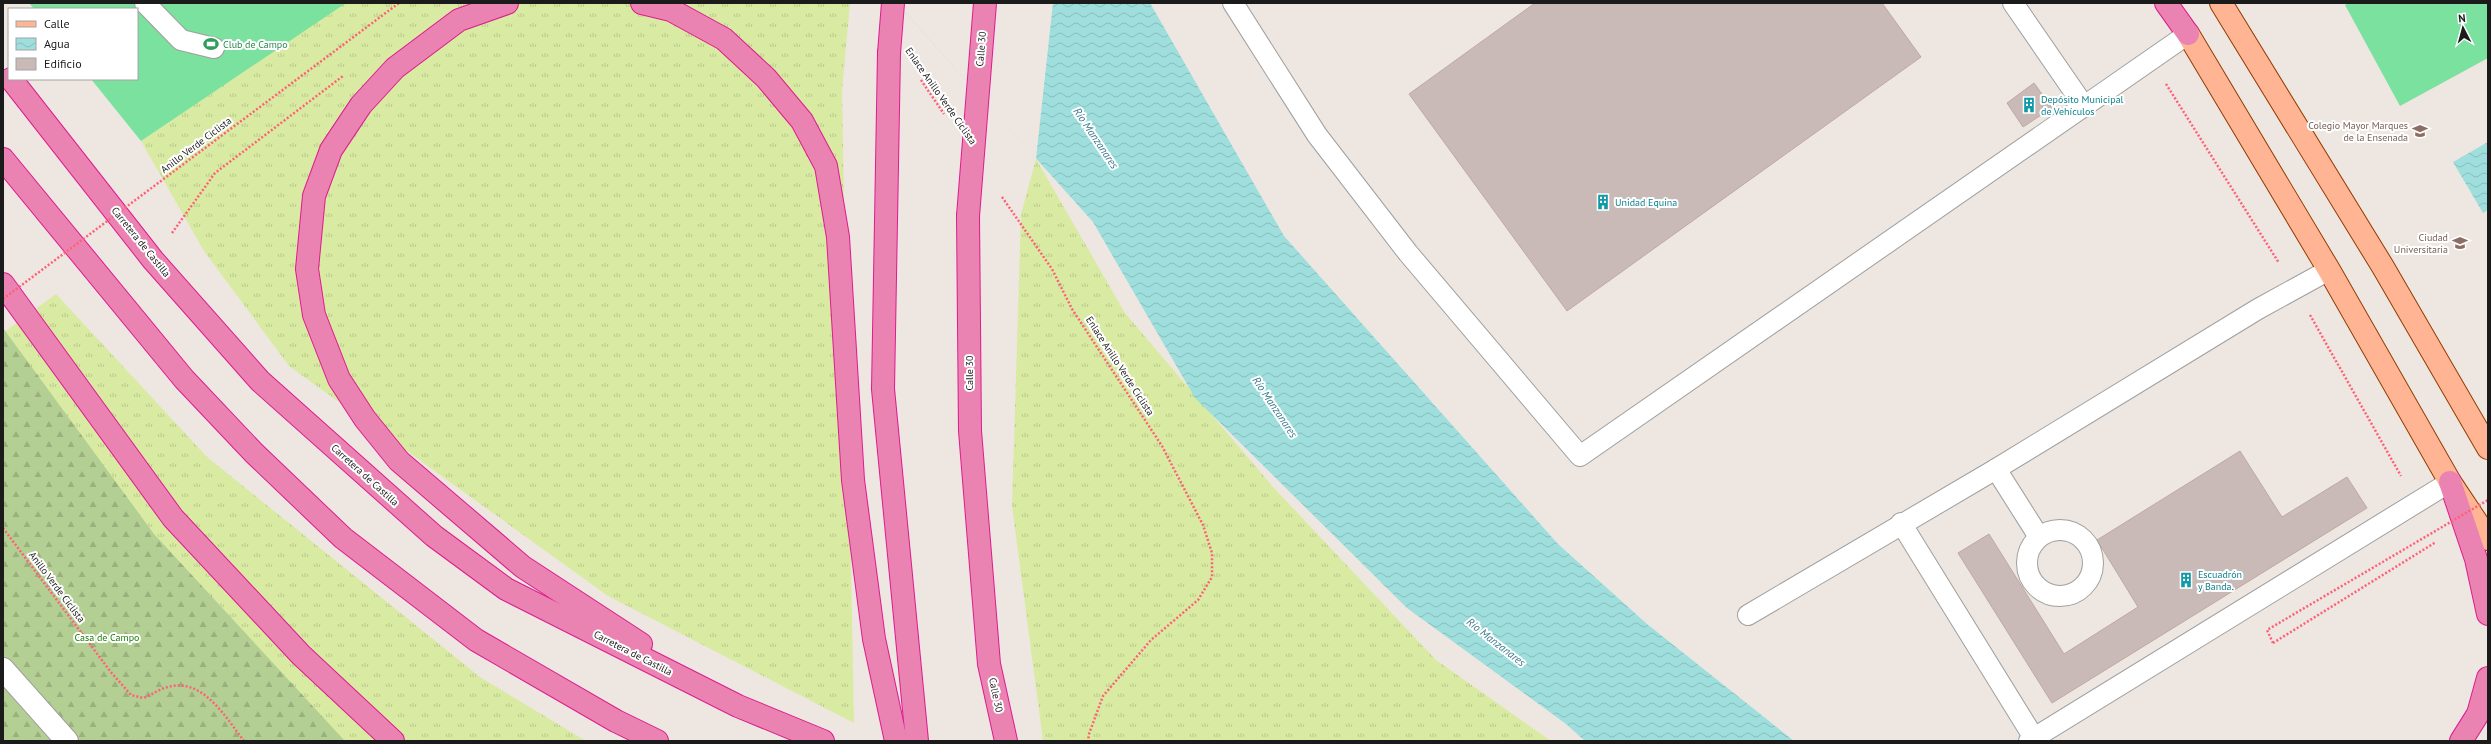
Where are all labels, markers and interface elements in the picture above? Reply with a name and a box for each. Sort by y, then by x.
legend [8,8,138,80]
north arrow [2443,8,2483,48]
text: N [2458,11,2466,25]
text: Calle [44,16,70,31]
street label: Calle 30 [973,30,989,67]
sports icon: Club de Campo [202,35,220,53]
text: Agua [44,36,70,51]
place label: Club de Campo [223,38,288,51]
street label: Enlace Anillo Verde Ciclista [902,45,980,147]
text: Edificio [44,56,82,71]
place label: Depósito Municipal de Vehículos [2041,93,2124,118]
building icon: Depósito Municipal de Vehículos [2020,96,2038,114]
water label: Río Manzanares [1070,105,1122,172]
street label: Anillo Verde Ciclista [158,114,234,176]
place label: Colegio Mayor Marques de la Ensenada [2308,119,2408,144]
school or university icon: Colegio Mayor Marques de la Ensenada [2411,122,2429,140]
building icon: Unidad Equina [1594,193,1612,211]
place label: Unidad Equina [1615,196,1677,209]
street label: Carretera de Castilla [109,204,173,280]
place label: Ciudad Universitaria [2394,231,2448,256]
school or university icon: Ciudad Universitaria [2451,234,2469,252]
street label: Enlace Anillo Verde Ciclista [1083,314,1157,418]
street label: Calle 30 [963,355,976,391]
water label: Río Manzanares [1249,374,1301,441]
street label: Carretera de Castilla [329,441,402,509]
street label: Anillo Verde Ciclista [26,549,88,625]
place label: Escuadrón y Banda. [2198,568,2242,593]
building icon: Escuadrón y Banda. [2177,571,2195,589]
water label: Río Manzanares [1464,615,1529,670]
street label: Carretera de Castilla [592,628,675,678]
park label: Casa de Campo [75,631,139,644]
street label: Calle 30 [986,677,1006,714]

